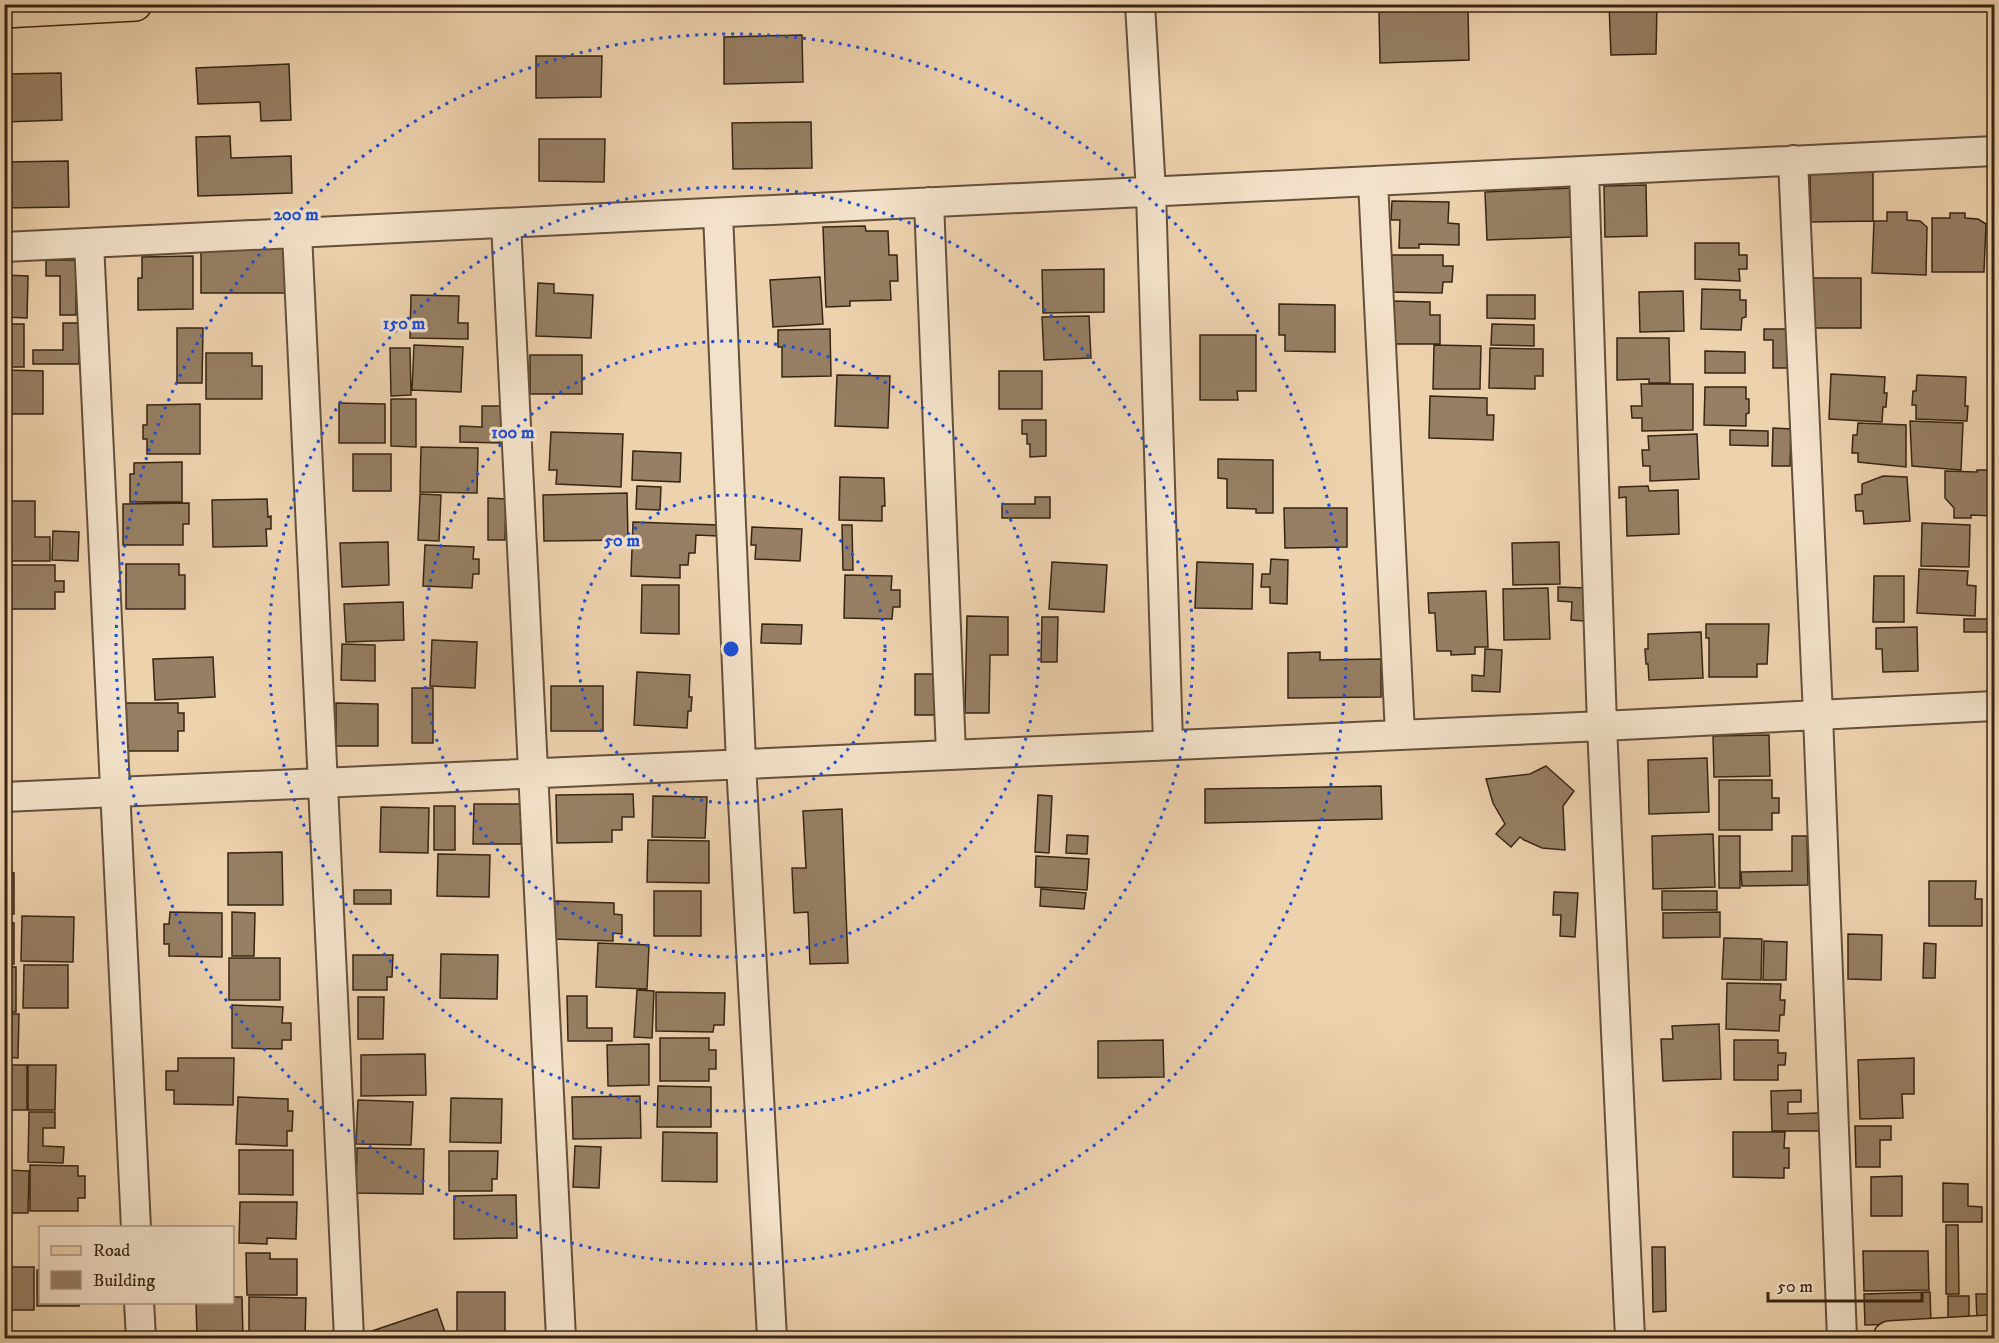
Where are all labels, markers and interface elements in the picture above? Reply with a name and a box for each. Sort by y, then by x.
text: 200 m [273,204,319,226]
text: 150 m [383,313,426,335]
text: 100 m [491,422,535,444]
text: 50 m [603,530,640,552]
centre of rings [721,639,741,659]
legend [39,1226,234,1304]
text: Road [93,1240,130,1262]
scale bar [1768,1265,1922,1303]
text: Building [93,1270,155,1292]
text: 50 m [1777,1276,1813,1298]

